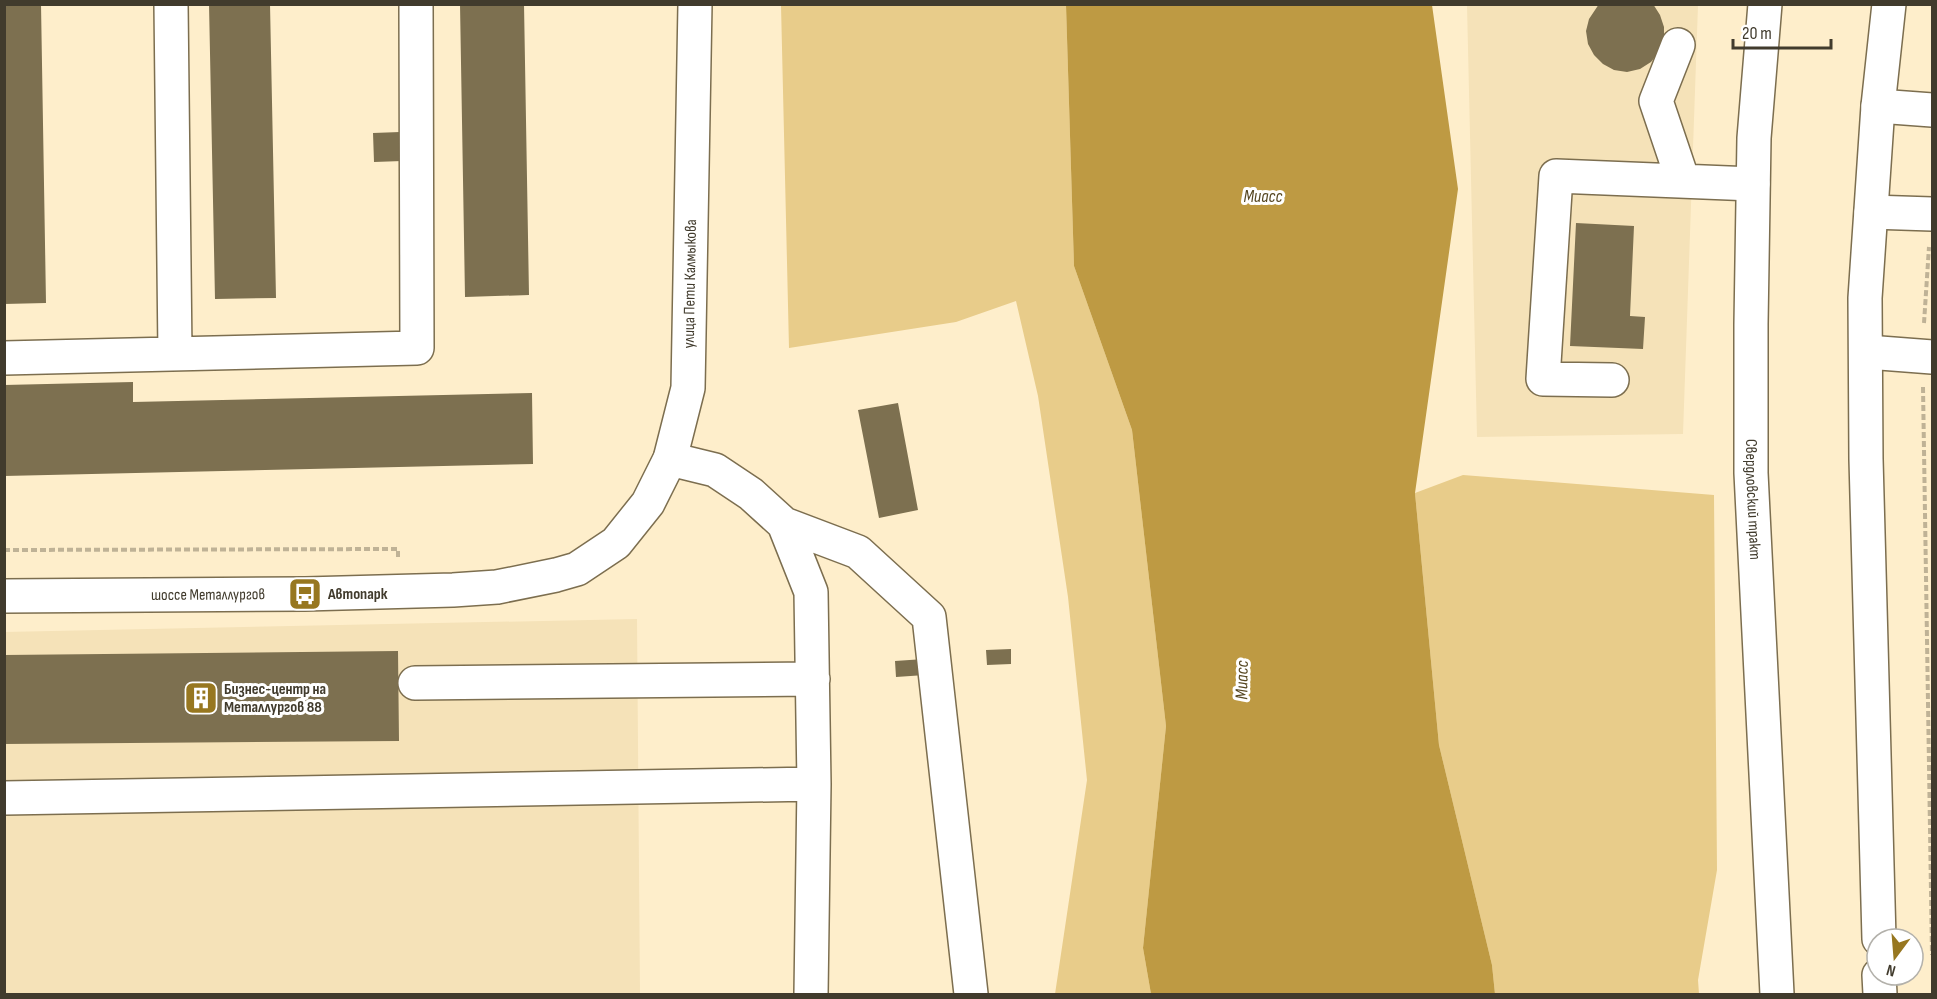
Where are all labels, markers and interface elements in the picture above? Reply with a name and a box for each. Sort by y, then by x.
scale bar [1733,12,1830,50]
text: 20 m [1742,23,1772,44]
water label: Миасс [1243,186,1283,207]
street label: улица Пети Калмыкова [679,219,701,349]
street label: Свердловский тракт [1742,439,1765,560]
bus stop icon: Автопарк [287,576,323,612]
street label: шоссе Металлургов [151,585,265,605]
place label: Автопарк [327,585,388,604]
water label: Миасс [1231,660,1253,700]
building icon: Бизнес-центр на Металлургов 88 [183,680,219,716]
place label: Бизнес-центр на Металлургов 88 [224,680,326,717]
north arrow [1865,927,1925,987]
text: N [1885,960,1898,980]

